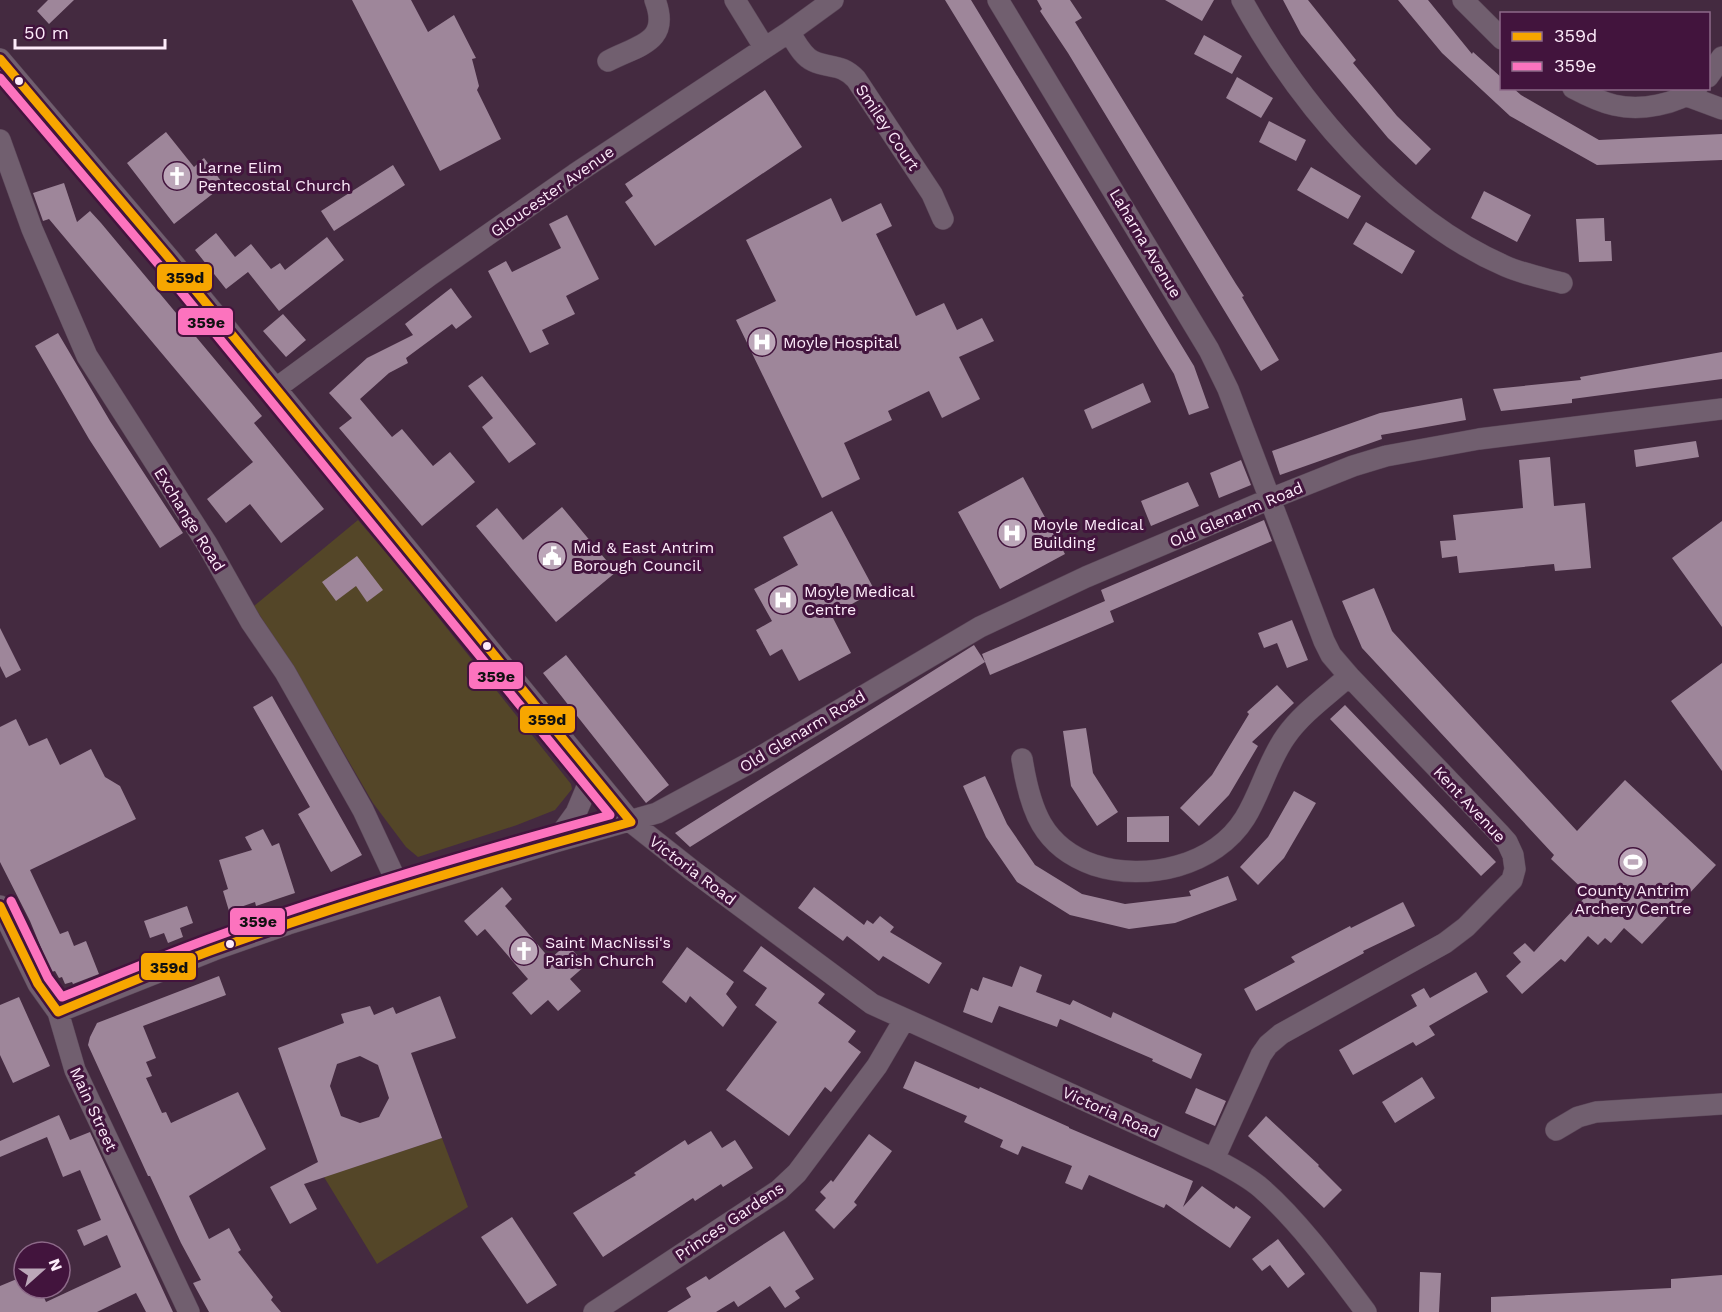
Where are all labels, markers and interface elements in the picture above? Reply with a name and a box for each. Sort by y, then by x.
scale bar [15,12,165,50]
legend [1500,12,1710,90]
text: 50 m [24,22,69,43]
text: 359d [1554,25,1597,46]
text: 359e [1554,55,1596,76]
unlabelled marker [13,75,25,87]
street label: Smiley Court [852,81,924,174]
street label: Gloucester Avenue [487,142,618,241]
place label: Larne Elim Pentecostal Church [198,158,351,195]
church icon: Larne Elim Pentecostal Church [161,160,193,192]
street label: Laharna Avenue [1105,185,1186,301]
line badge: 359d [156,263,213,292]
text: 359d [166,268,204,287]
line badge: 359e [177,307,234,336]
text: 359e [187,313,225,332]
hospital icon: Moyle Hospital [746,326,778,358]
place label: Moyle Hospital [783,333,898,352]
street label: Exchange Road [150,464,229,575]
street label: Old Glenarm Road [1167,478,1306,551]
place label: Moyle Medical Building [1033,515,1144,552]
hospital icon: Moyle Medical Building [996,517,1028,549]
place label: Mid & East Antrim Borough Council [573,538,714,575]
public building icon: Mid & East Antrim Borough Council [536,540,568,572]
place label: Moyle Medical Centre [804,582,915,619]
hospital icon: Moyle Medical Centre [767,584,799,616]
unlabelled marker [481,640,493,652]
line badge: 359e [468,661,524,690]
text: 359e [477,667,515,686]
street label: Old Glenarm Road [736,686,869,776]
line badge: 359d [519,705,576,734]
text: 359d [528,710,566,729]
street label: Kent Avenue [1430,762,1510,846]
street label: Victoria Road [646,832,740,909]
sports icon: County Antrim Archery Centre [1617,846,1649,878]
place label: County Antrim Archery Centre [1575,881,1691,918]
line badge: 359e [229,907,286,936]
text: 359e [239,912,277,931]
place label: Saint MacNissi's Parish Church [545,933,671,970]
church icon: Saint MacNissi's Parish Church [508,935,540,967]
unlabelled marker [224,938,236,950]
line badge: 359d [140,952,197,981]
text: 359d [150,958,188,977]
street label: Main Street [66,1064,121,1154]
street label: Victoria Road [1059,1083,1162,1142]
street label: Princes Gardens [671,1178,787,1265]
north arrow [12,1240,72,1300]
text: N [45,1256,67,1274]

